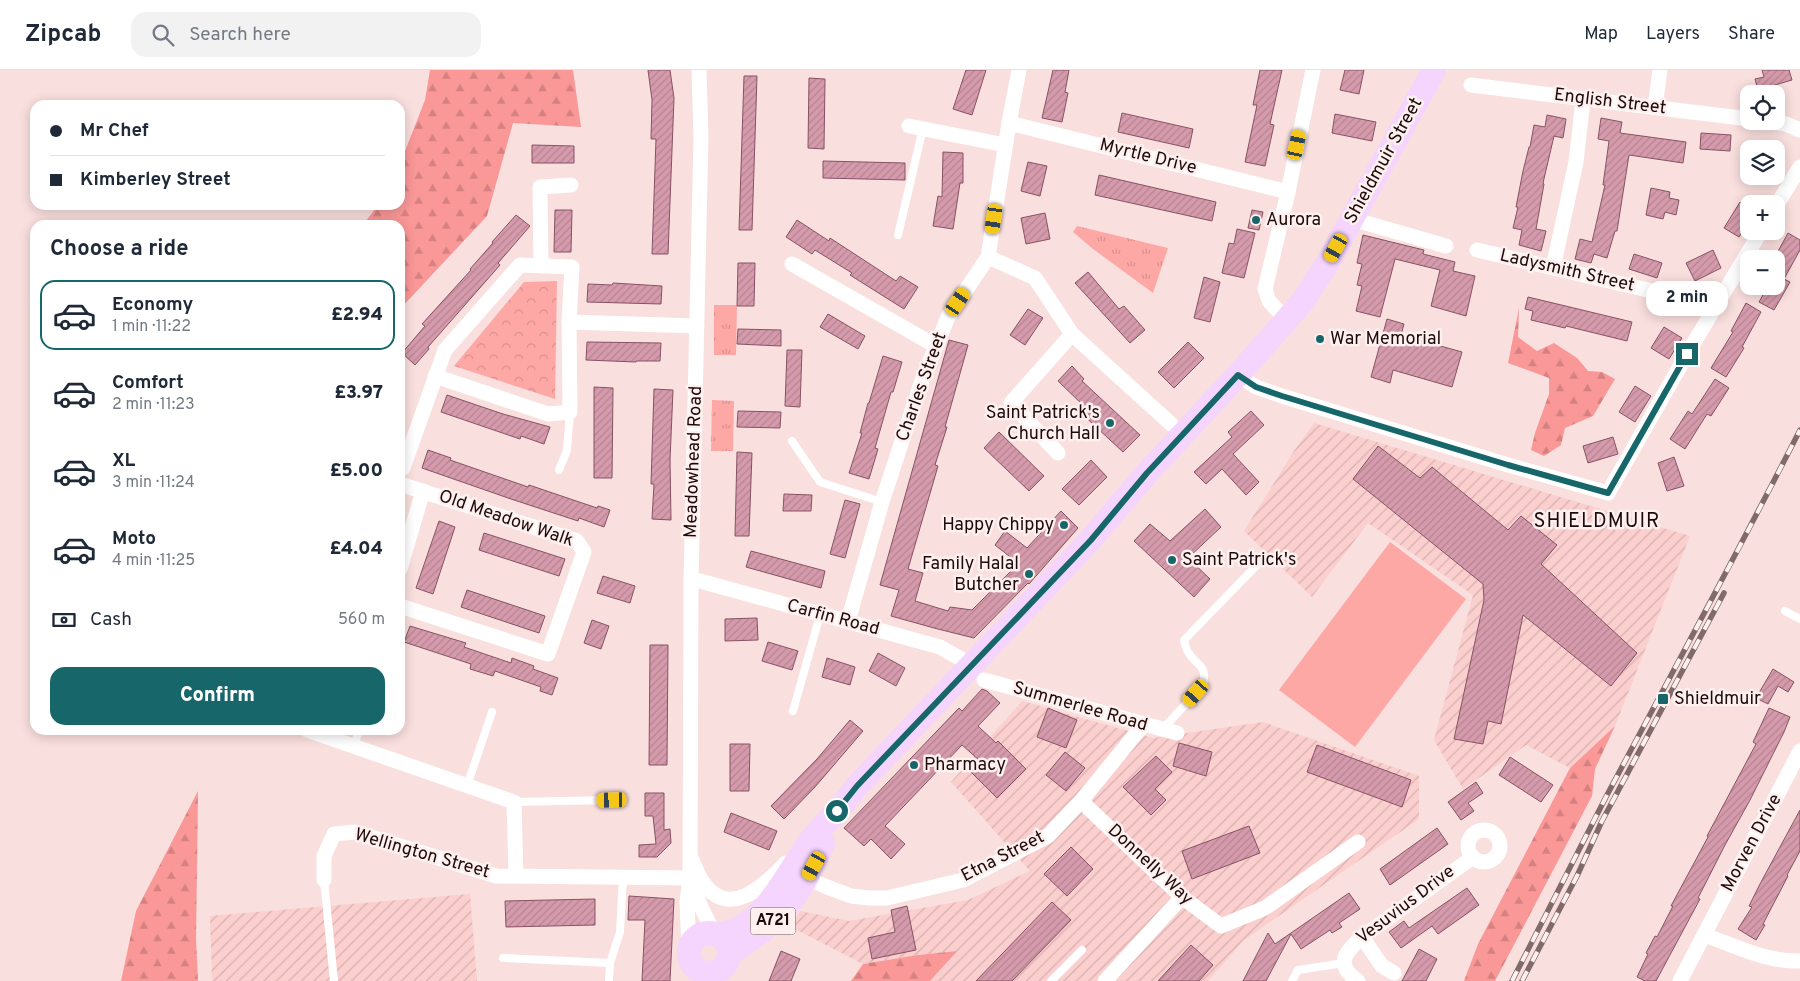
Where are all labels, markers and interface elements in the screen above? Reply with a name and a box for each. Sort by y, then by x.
search box [131,12,481,57]
text: Zipcab [25,20,101,50]
icon: search [149,21,177,49]
text: Search here [189,23,291,47]
text: Map [1584,23,1618,46]
text: Layers [1646,23,1700,46]
text: Share [1728,23,1775,46]
street label: English Street [1553,84,1667,120]
map controls [1740,85,1785,295]
button: locate [1740,85,1785,130]
street label: Shieldmuir Street [1340,94,1428,228]
text: Mr Chef [80,119,149,143]
car [1286,129,1307,161]
street label: Myrtle Drive [1097,134,1199,180]
button: layers [1740,140,1785,185]
text: Kimberley Street [80,168,231,192]
button: + [1740,195,1785,240]
car [984,203,1003,235]
place label: Aurora [1266,209,1321,232]
marker: Aurora [1250,214,1262,226]
car [1322,231,1349,265]
text: Choose a ride [50,236,188,263]
street label: Ladysmith Street [1497,244,1637,298]
button: − [1740,250,1785,295]
callout: 2 min [1646,282,1728,316]
car [943,285,972,319]
text: 2 min [1666,288,1708,308]
icon: car [52,293,97,338]
text: Economy [112,293,193,317]
text: £2.94 [331,303,383,327]
text: 1 min · 11:22 [112,317,191,337]
place label: War Memorial [1330,328,1441,351]
street label: Charles Street [892,329,952,445]
marker: War Memorial [1314,333,1326,345]
route end [1676,343,1698,365]
icon: car [52,371,97,416]
text: Comfort [112,371,184,395]
text: £3.97 [334,381,383,405]
street label: Meadowhead Road [680,385,708,539]
text: 2 min · 11:23 [112,395,195,415]
place label: Saint Patrick's Church Hall [986,402,1100,446]
marker: Saint Patrick's Church Hall [1104,417,1116,429]
icon: car [52,449,97,494]
text: XL [112,449,135,473]
text: £5.00 [330,459,383,483]
text: 3 min · 11:24 [112,473,195,493]
street label: Old Meadow Walk [436,485,576,553]
district label: SHIELDMUIR [1534,509,1660,535]
place label: Happy Chippy [942,514,1054,537]
marker: Happy Chippy [1058,519,1070,531]
icon: car [52,527,97,572]
text: Moto [112,527,156,551]
text: £4.04 [329,537,383,561]
place label: Saint Patrick's [1182,549,1296,572]
text: 4 min · 11:25 [112,551,195,571]
place label: Family Halal Butcher [922,553,1019,597]
marker: Saint Patrick's [1166,554,1178,566]
marker: Family Halal Butcher [1023,568,1035,580]
street label: Carfin Road [784,595,882,641]
icon: cash [50,606,78,634]
text: Cash [90,608,132,632]
text: 560 m [338,610,385,630]
button: Confirm [50,667,385,725]
street label: Summerlee Road [1010,677,1150,737]
car [1180,677,1211,709]
place label: Shieldmuir [1674,688,1761,711]
marker: Shieldmuir [1656,692,1670,706]
place label: Pharmacy [924,754,1006,777]
marker: Pharmacy [908,759,920,771]
street label: Morven Drive [1717,790,1787,896]
car [596,792,627,808]
route start [826,800,848,822]
street label: Donnelly Way [1102,819,1198,911]
street label: Wellington Street [352,824,492,884]
street label: Etna Street [958,826,1048,888]
car [800,849,827,883]
street label: Vesuvius Drive [1352,861,1460,949]
road number: A721 [750,908,796,934]

